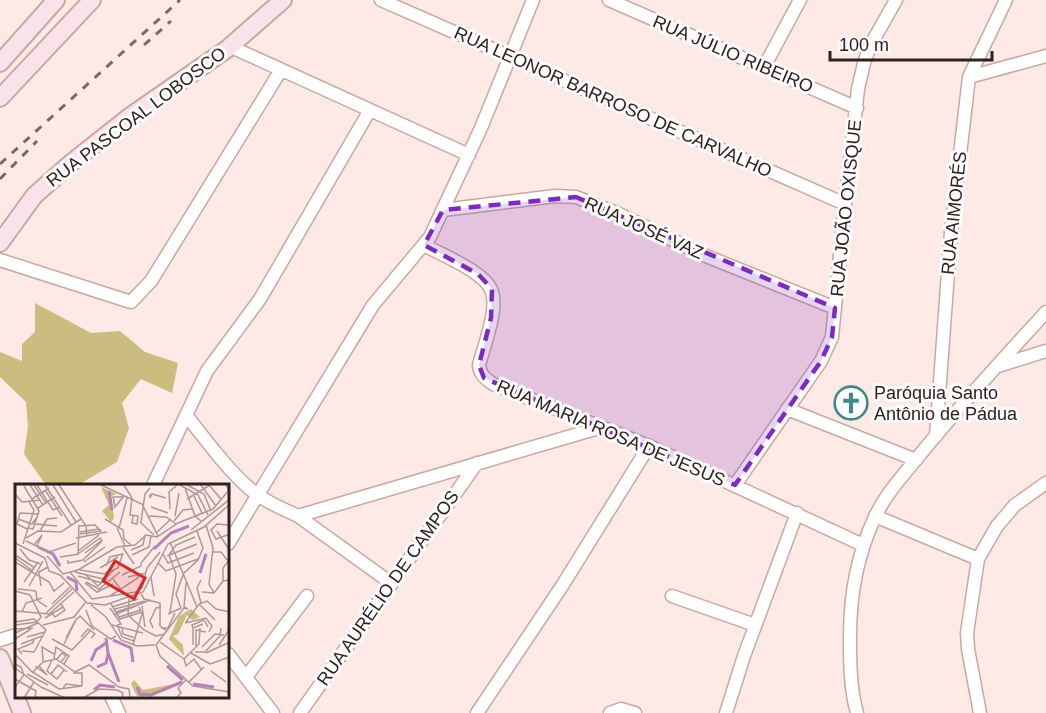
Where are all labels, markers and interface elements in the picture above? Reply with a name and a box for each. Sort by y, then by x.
street label: RUA JÚLIO RIBEIRO [650,10,816,97]
street label: RUA LEONOR BARROSO DE CARVALHO [451,23,775,181]
scale bar [830,24,992,62]
text: 100 m [839,35,889,55]
street label: RUA PASCOAL LOBOSCO [43,43,229,191]
street label: RUA JOÃO OXISQUE [826,118,865,298]
street label: RUA AIMORÉS [938,150,970,276]
street label: RUA JOSÉ VAZ [582,193,706,263]
street label: RUA MARIA ROSA DE JESUS [494,376,728,490]
place label: Paróquia Santo Antônio de Pádua [874,383,1018,424]
church icon: Paróquia Santo Antônio de Pádua [833,385,869,421]
inset map [15,484,230,698]
street label: RUA AURÉLIO DE CAMPOS [313,487,463,689]

